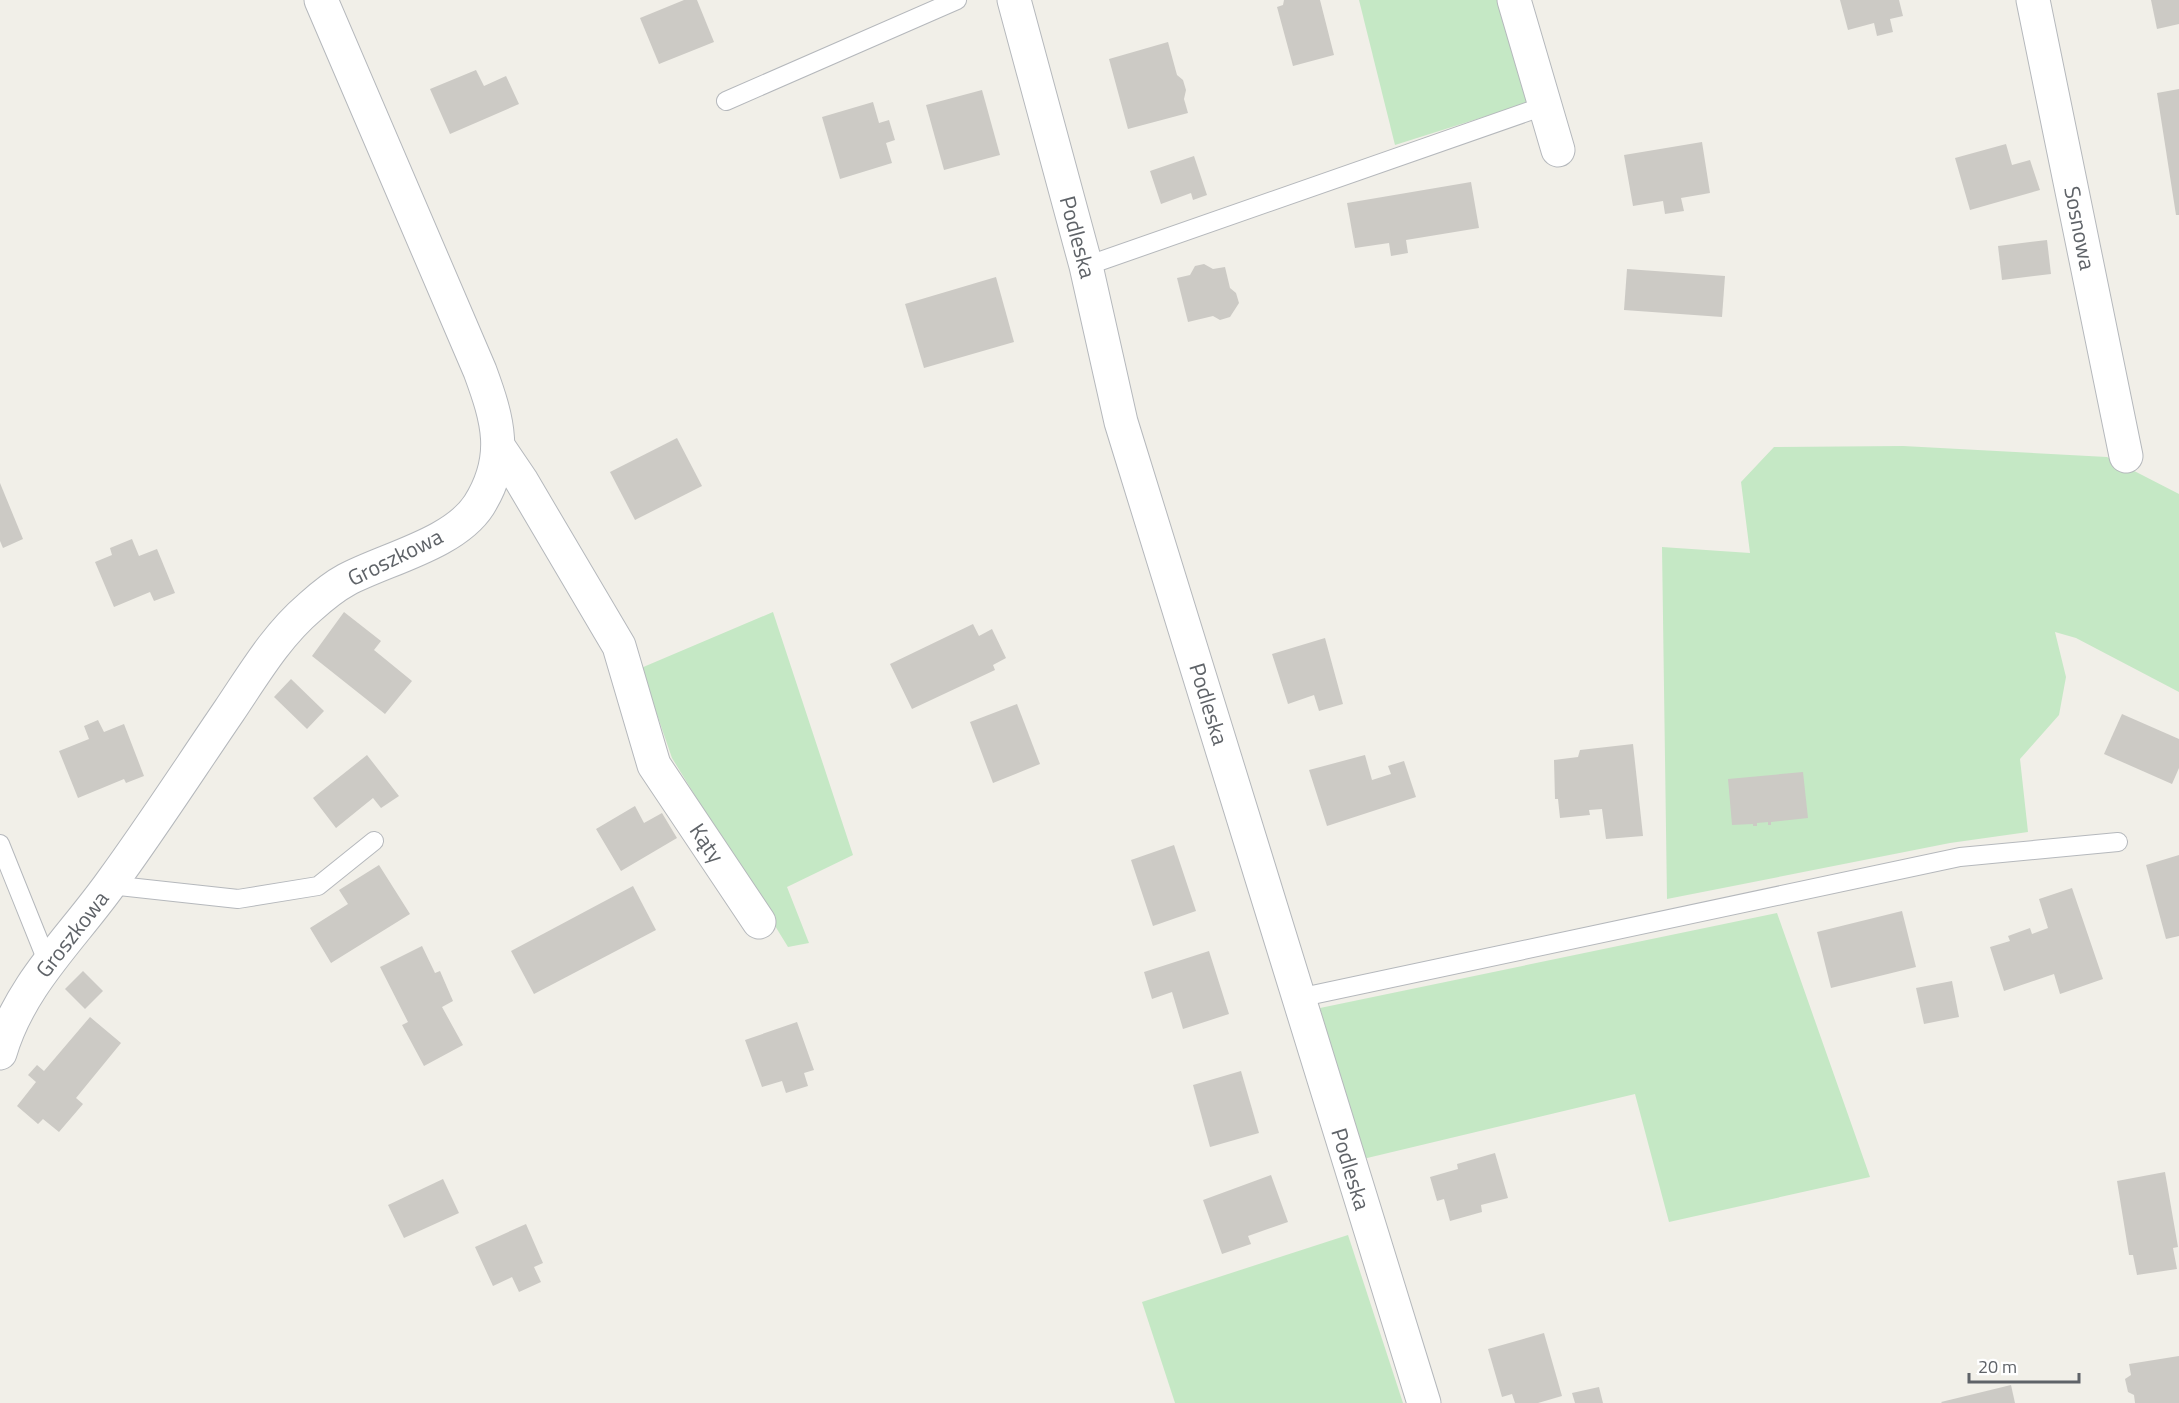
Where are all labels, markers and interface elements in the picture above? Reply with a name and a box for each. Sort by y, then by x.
street label: Sosnowa [2055,183,2105,273]
street label: Podleska [1051,192,1105,282]
street label: Groszkowa [342,519,448,595]
street label: Podleska [1180,659,1238,749]
street label: Kąty [681,816,733,870]
street label: Groszkowa [27,883,117,985]
street label: Podleska [1322,1124,1380,1214]
scale bar [1969,1346,2078,1384]
text: 20 m [1978,1353,2017,1380]

